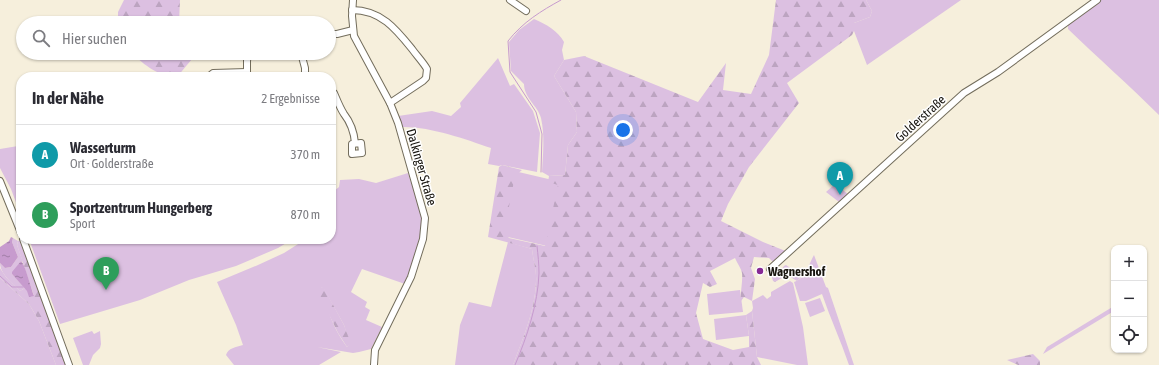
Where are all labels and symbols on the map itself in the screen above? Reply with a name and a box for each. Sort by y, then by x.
street label: Golderstraße [892,92,949,145]
your location [613,120,633,140]
street label: Dalkinger Straße [403,127,440,207]
pin: A [827,162,853,195]
pin: B [93,257,119,290]
place label: Wagnershof [767,264,826,279]
marker: Wagnershof [755,266,765,276]

